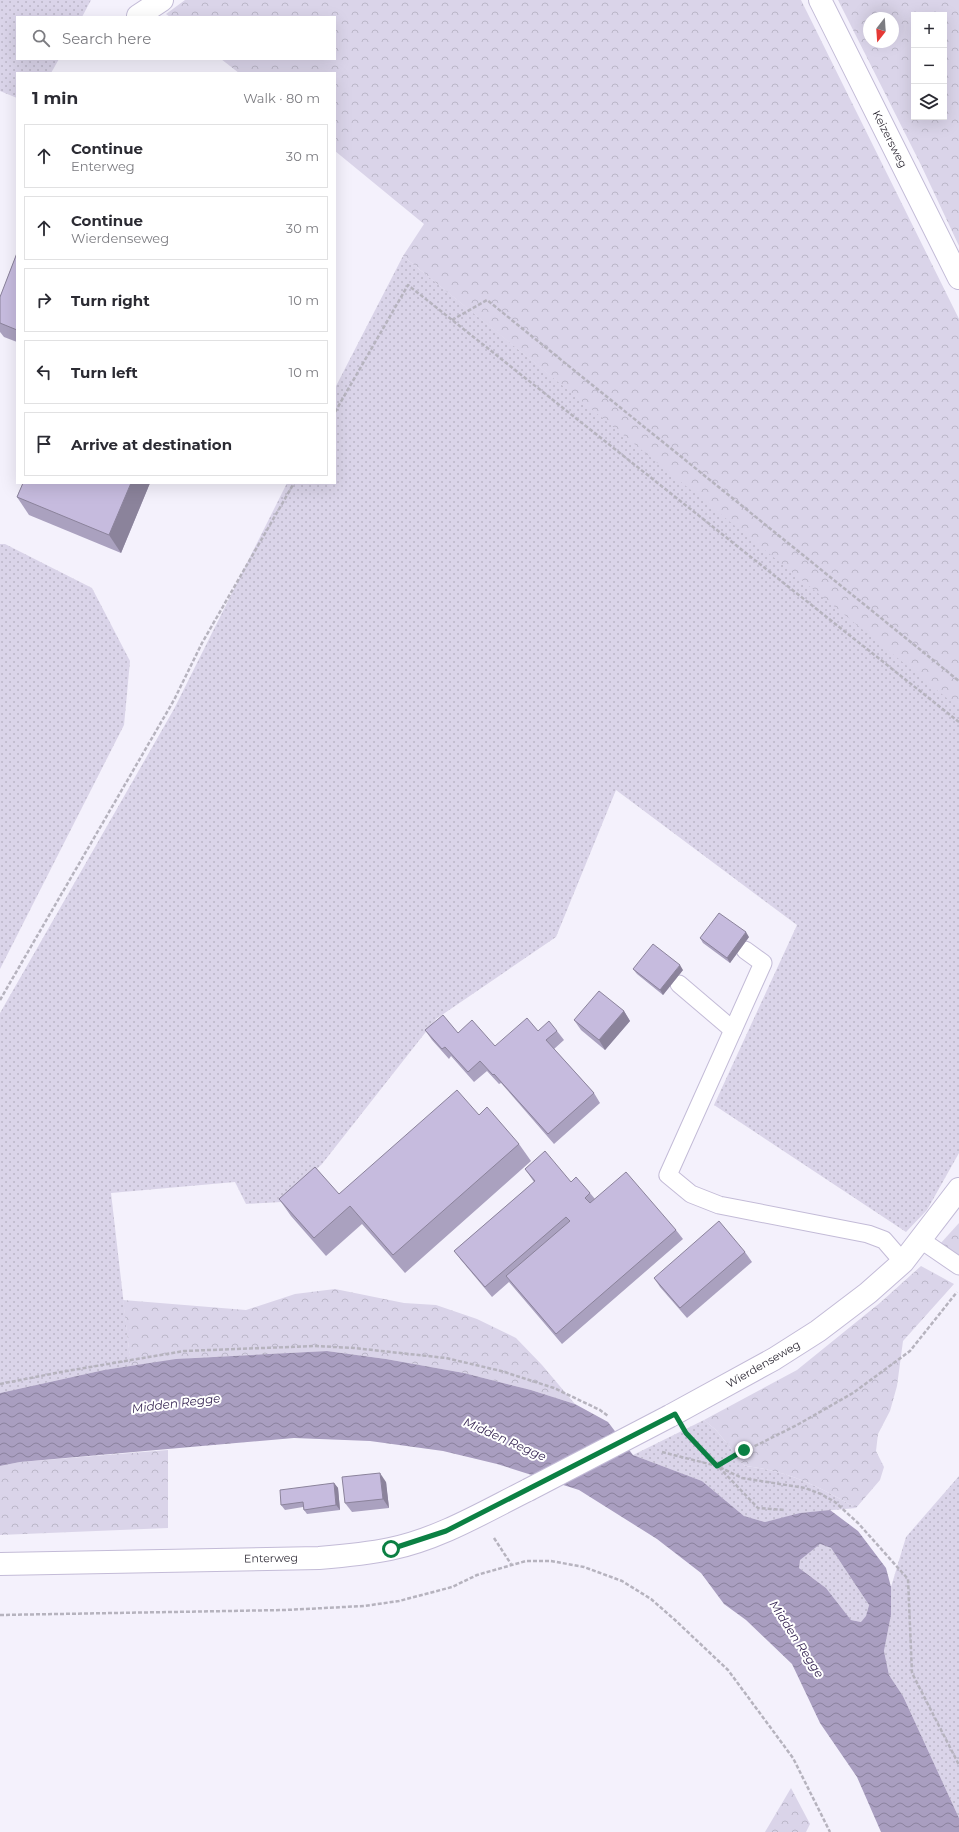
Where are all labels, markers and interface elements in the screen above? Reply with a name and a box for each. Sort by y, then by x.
north arrow [863,12,899,48]
map controls [911,12,947,120]
button: + [911,12,947,48]
search box [16,16,336,60]
icon: search [30,27,52,49]
text: Search here [62,29,151,48]
button: − [911,48,947,84]
button: layers [911,84,947,120]
text: 1 min [32,88,78,108]
text: Walk · 80 m [243,90,320,106]
street label: Keizersweg [870,108,910,170]
text: Continue [71,139,143,158]
icon: ahead [33,145,55,167]
text: 30 m [286,148,319,164]
text: Enterweg [71,158,135,174]
text: Continue [71,211,143,230]
icon: ahead [33,217,55,239]
text: 30 m [286,220,319,236]
text: Wierdenseweg [71,230,169,246]
icon: right [33,289,55,311]
text: Turn right [71,291,150,310]
text: 10 m [289,292,319,308]
icon: left [33,361,55,383]
text: Turn left [71,363,138,382]
text: 10 m [289,364,319,380]
icon: arrive [33,433,55,455]
text: Arrive at destination [71,435,232,454]
street label: Wierdenseweg [724,1337,802,1391]
water label: Midden Regge [131,1390,221,1416]
water label: Midden Regge [461,1414,549,1464]
route end [735,1441,753,1459]
route start [382,1540,400,1558]
street label: Enterweg [244,1551,298,1565]
water label: Midden Regge [766,1598,828,1680]

